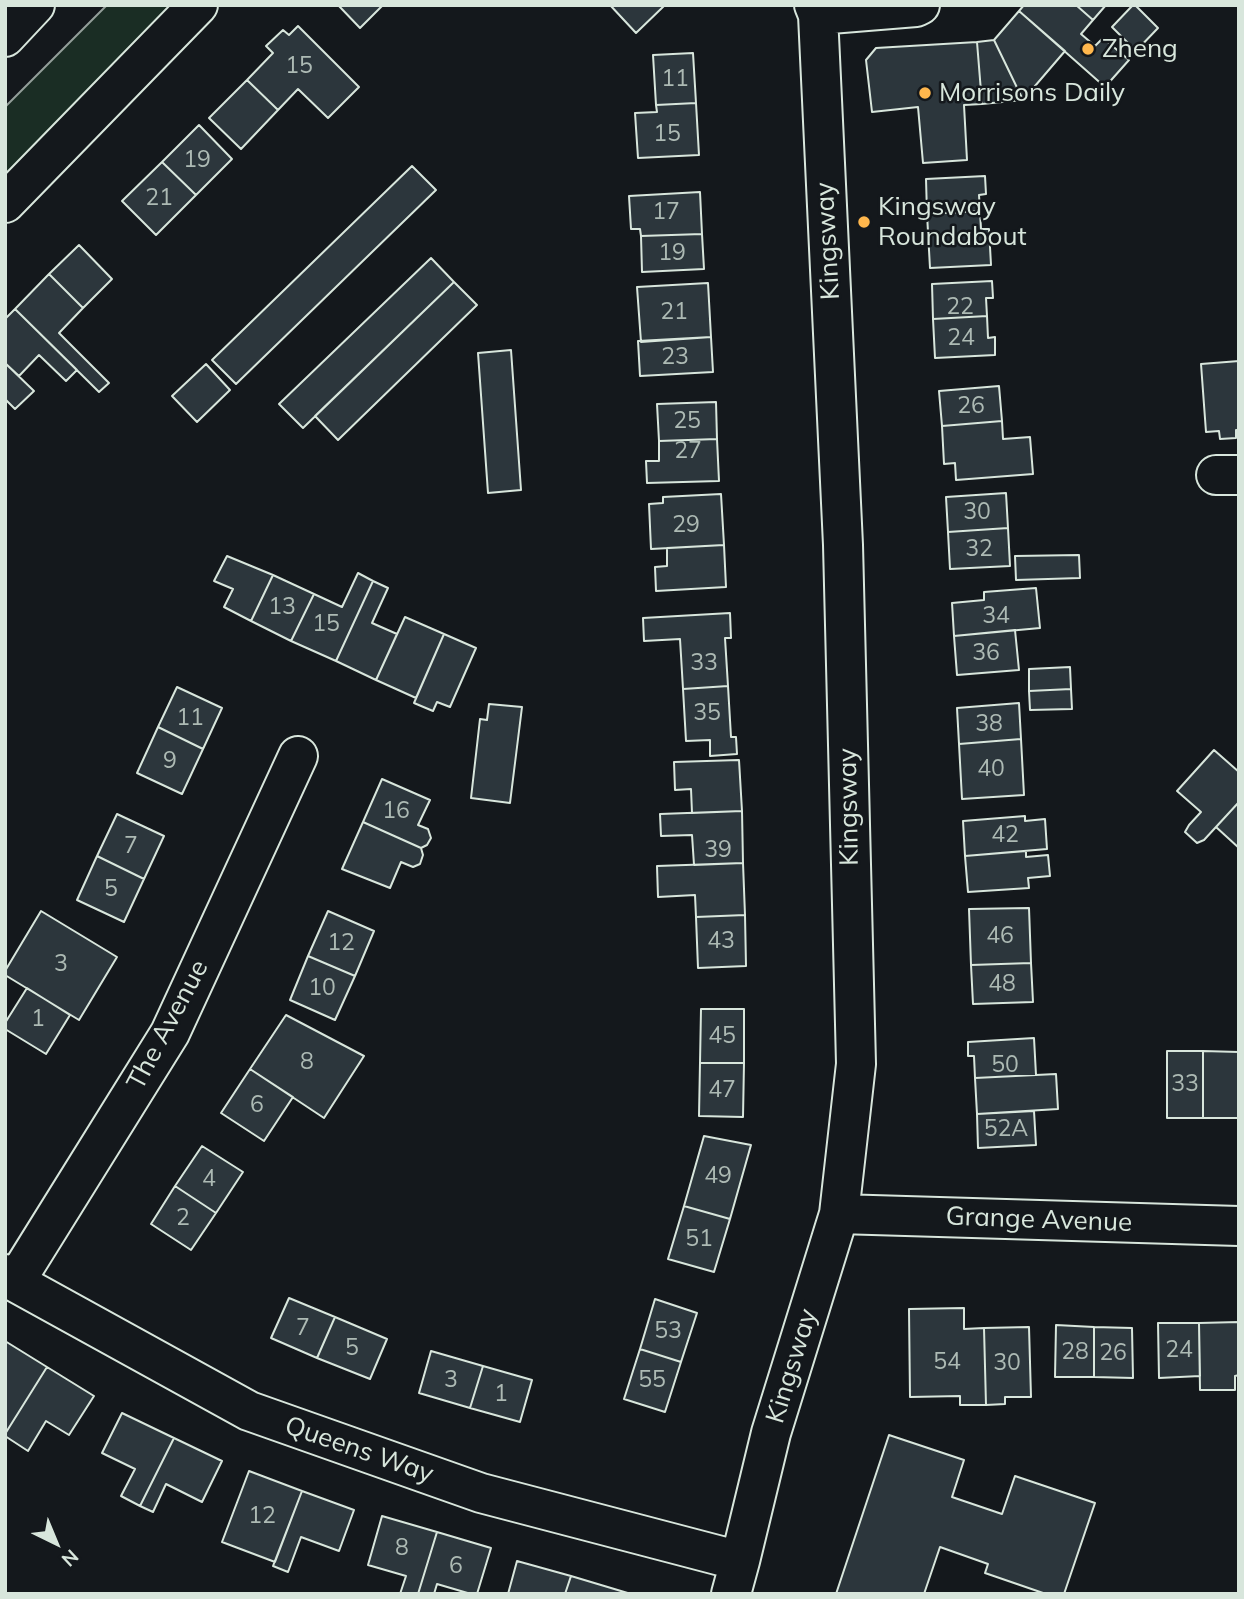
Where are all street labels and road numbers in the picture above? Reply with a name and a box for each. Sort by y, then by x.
street label: Kingsway [809,181,847,301]
street label: Kingsway [832,748,866,866]
street label: The Avenue [121,955,215,1095]
street label: Grange Avenue [945,1201,1133,1239]
street label: Kingsway [760,1305,824,1427]
street label: Queens Way [281,1410,437,1490]

